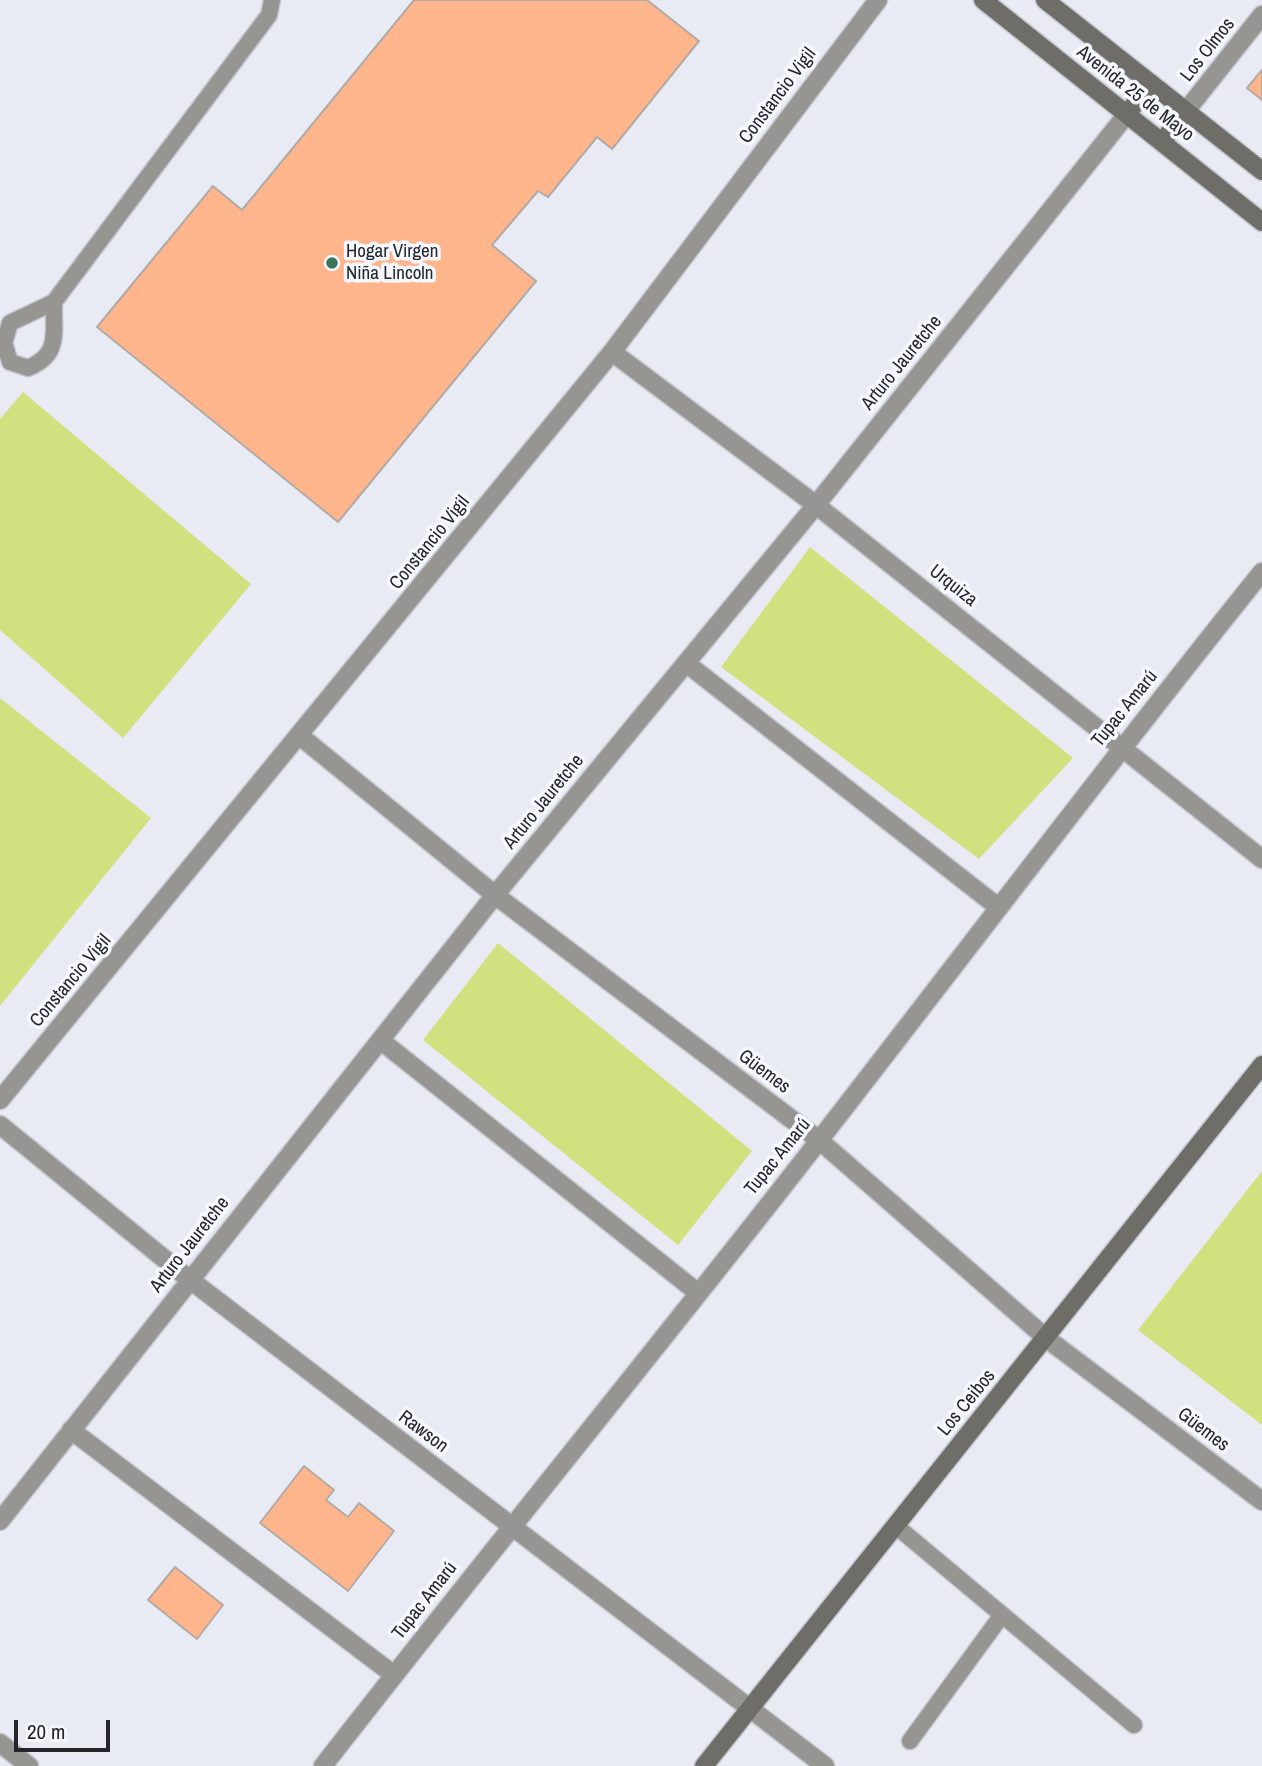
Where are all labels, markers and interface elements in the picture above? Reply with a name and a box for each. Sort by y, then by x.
street label: Los Olmos [1176,14,1240,86]
street label: Avenida 25 de Mayo [1072,41,1198,147]
street label: Constancio Vigil [735,44,821,148]
place label: Hogar Virgen Niña Lincoln [346,241,438,285]
marker: Hogar Virgen Niña Lincoln [324,255,340,271]
street label: Arturo Jauretche [857,311,947,415]
street label: Constancio Vigil [385,492,475,594]
street label: Urquiza [924,560,982,612]
street label: Tupac Amarú [1087,666,1163,752]
street label: Arturo Jauretche [499,750,589,854]
street label: Constancio Vigil [26,930,116,1032]
street label: Güemes [734,1045,794,1099]
street label: Tupac Amarú [740,1114,816,1200]
street label: Arturo Jauretche [146,1193,234,1297]
street label: Los Ceibos [933,1365,1001,1441]
street label: Güemes [1173,1403,1233,1457]
street label: Rawson [394,1406,452,1458]
street label: Tupac Amarú [388,1558,462,1644]
scale bar [18,1706,114,1750]
text: 20 m [27,1717,65,1746]

